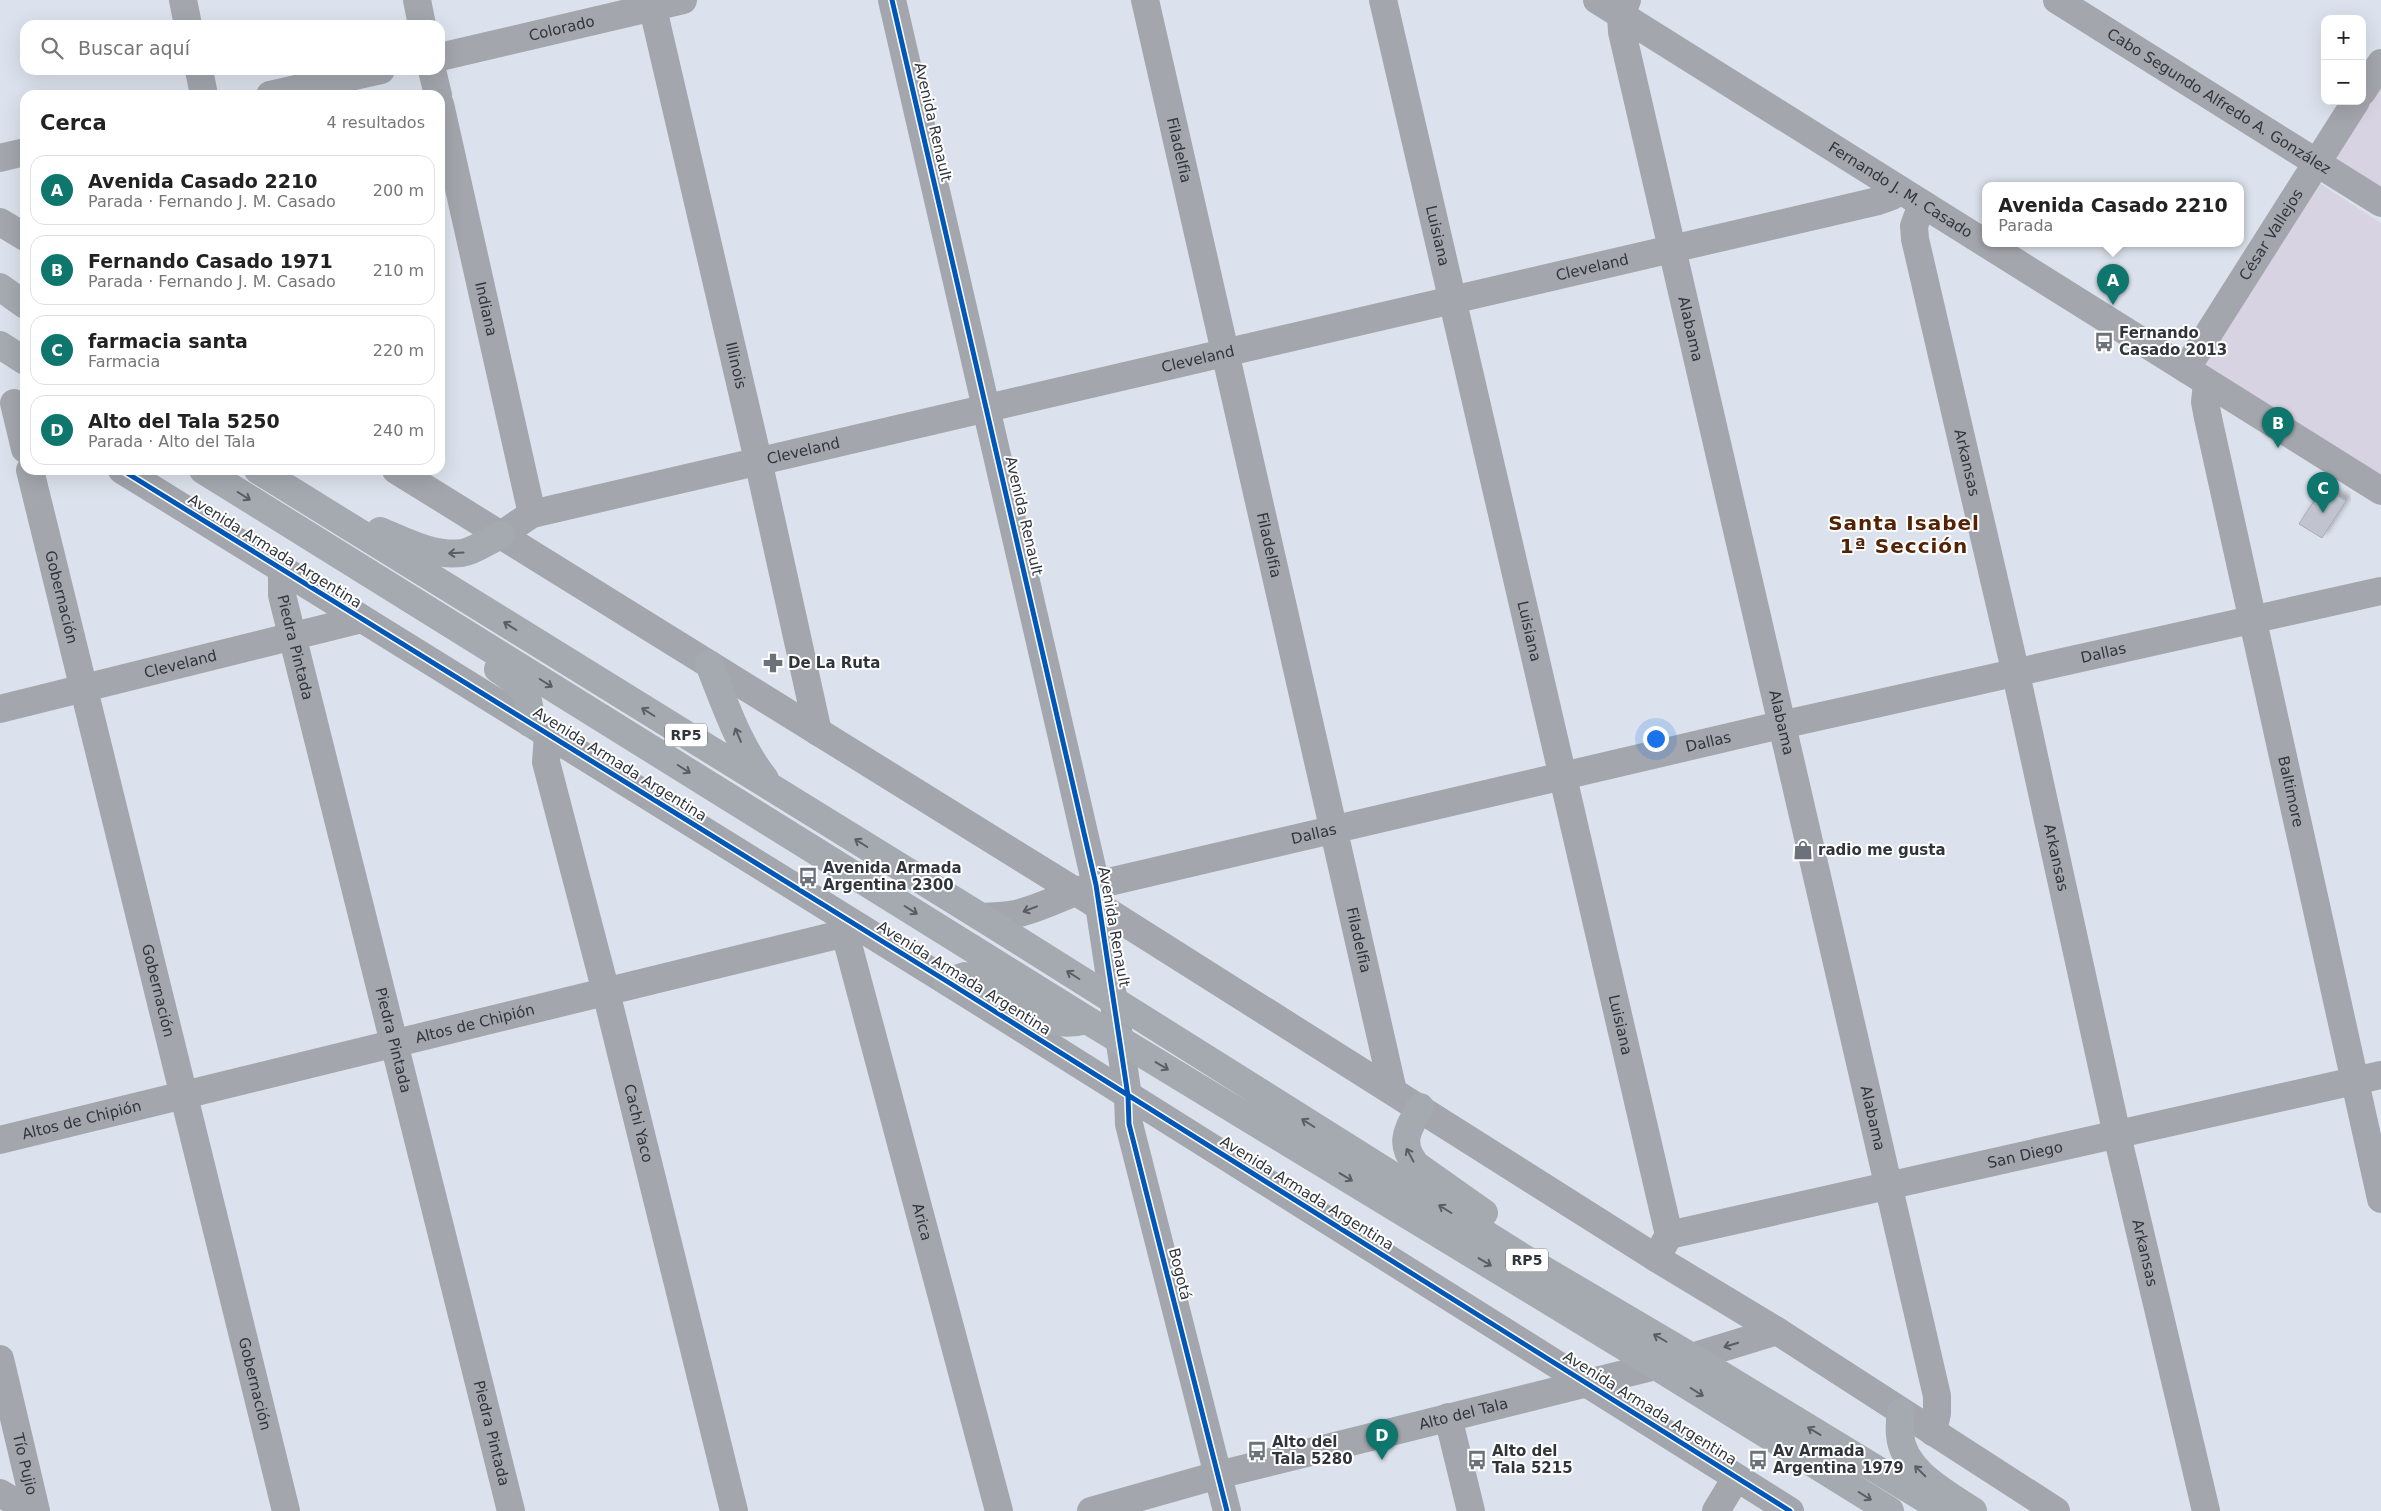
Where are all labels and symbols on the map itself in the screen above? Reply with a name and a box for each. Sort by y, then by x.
street label: Colorado [527,12,596,45]
street label: Cabo Segundo Alfredo A. González [2104,25,2334,178]
street label: Avenida Renault [911,61,956,184]
street label: Filadelfia [1163,116,1195,185]
street label: Fernando J. M. Casado [1825,138,1976,242]
street label: César Vallejos [2236,186,2307,284]
street label: Luisiana [1422,204,1453,268]
street label: Cleveland [1554,250,1631,285]
pin: A [2097,264,2129,305]
street label: Indiana [471,280,501,338]
street label: Alabama [1674,295,1707,363]
place label: Fernando Casado 2013 [2119,324,2227,359]
bus stop icon: Fernando Casado 2013 [2093,331,2115,353]
street label: Illinois [722,340,750,391]
street label: Cleveland [1160,342,1236,376]
pin: B [2262,407,2294,448]
street label: Arkansas [1950,427,1983,498]
street label: Cleveland [765,434,842,468]
street label: Avenida Renault [1002,455,1047,578]
pin: C [2307,472,2339,513]
street label: Avenida Armada Argentina [185,490,365,612]
one-way arrow [237,491,251,501]
street label: Filadelfia [1253,511,1285,580]
district label: Santa Isabel 1ª Sección [1828,511,1980,558]
one-way arrow [448,548,464,557]
street label: Gobernación [41,549,81,646]
street label: Piedra Pintada [273,593,317,702]
street label: Luisiana [1513,599,1545,663]
one-way arrow [503,621,517,631]
street label: Dallas [2079,639,2128,667]
street label: Cleveland [142,646,219,682]
pharmacy icon: De La Ruta [762,652,784,674]
place label: De La Ruta [788,654,880,672]
one-way arrow [539,677,553,688]
street label: Alabama [1765,688,1798,757]
street label: Avenida Armada Argentina [530,703,710,825]
one-way arrow [641,706,655,716]
road number: RP5 [665,724,707,746]
your location [1643,726,1669,752]
one-way arrow [732,728,742,743]
street label: Dallas [1684,728,1733,756]
street label: Baltimore [2274,754,2307,829]
one-way arrow [676,764,690,774]
street label: Dallas [1289,820,1339,848]
street label: Arkansas [2040,822,2072,893]
one-way arrow [854,838,868,848]
shop icon: radio me gusta [1792,839,1814,861]
place label: radio me gusta [1818,841,1946,859]
place label: Avenida Armada Argentina 2300 [823,859,962,894]
street label: Avenida Renault [1095,865,1133,989]
bus stop icon: Avenida Armada Argentina 2300 [797,866,819,888]
one-way arrow [1023,905,1038,914]
one-way arrow [903,906,917,916]
street label: Filadelfia [1343,906,1375,975]
street label: Avenida Armada Argentina [874,917,1054,1039]
street label: Gobernación [138,942,178,1039]
one-way arrow [1066,970,1080,980]
street label: Piedra Pintada [371,986,415,1095]
street label: Luisiana [1605,993,1636,1057]
street label: Altos de Chipión [413,1000,536,1047]
one-way arrow [1154,1061,1168,1071]
street label: Cachi Yaco [620,1082,657,1164]
street label: Alabama [1857,1084,1889,1153]
street label: Altos de Chipión [20,1097,143,1143]
one-way arrow [1301,1117,1315,1128]
street label: Avenida Armada Argentina [1217,1132,1397,1254]
street label: San Diego [1986,1138,2065,1172]
one-way arrow [1405,1149,1415,1163]
one-way arrow [1338,1173,1352,1183]
street label: Arica [908,1201,936,1243]
one-way arrow [1439,1204,1453,1214]
street label: Arkansas [2128,1217,2162,1288]
street label: Bogotá [1165,1246,1195,1302]
road number: RP5 [1506,1248,1548,1272]
one-way arrow [1477,1257,1491,1267]
one-way arrow [1653,1333,1667,1343]
street label: Gobernación [235,1335,275,1432]
one-way arrow [1723,1341,1739,1351]
street label: Avenida Armada Argentina [1560,1347,1740,1469]
street label: Piedra Pintada [470,1379,513,1488]
one-way arrow [1690,1387,1704,1397]
street label: Alto del Tala [1417,1394,1510,1434]
pin: D [1366,1419,1398,1460]
one-way arrow [1807,1426,1821,1436]
street label: Tío Pujio [9,1430,41,1497]
place label: Alto del Tala 5280 [1272,1433,1353,1468]
bus stop icon: Alto del Tala 5280 [1246,1440,1268,1462]
place label: Alto del Tala 5215 [1492,1442,1573,1477]
place label: Av Armada Argentina 1979 [1773,1442,1904,1477]
bus stop icon: Alto del Tala 5215 [1466,1449,1488,1471]
bus stop icon: Av Armada Argentina 1979 [1747,1449,1769,1471]
one-way arrow [1914,1465,1926,1478]
one-way arrow [1858,1490,1872,1501]

